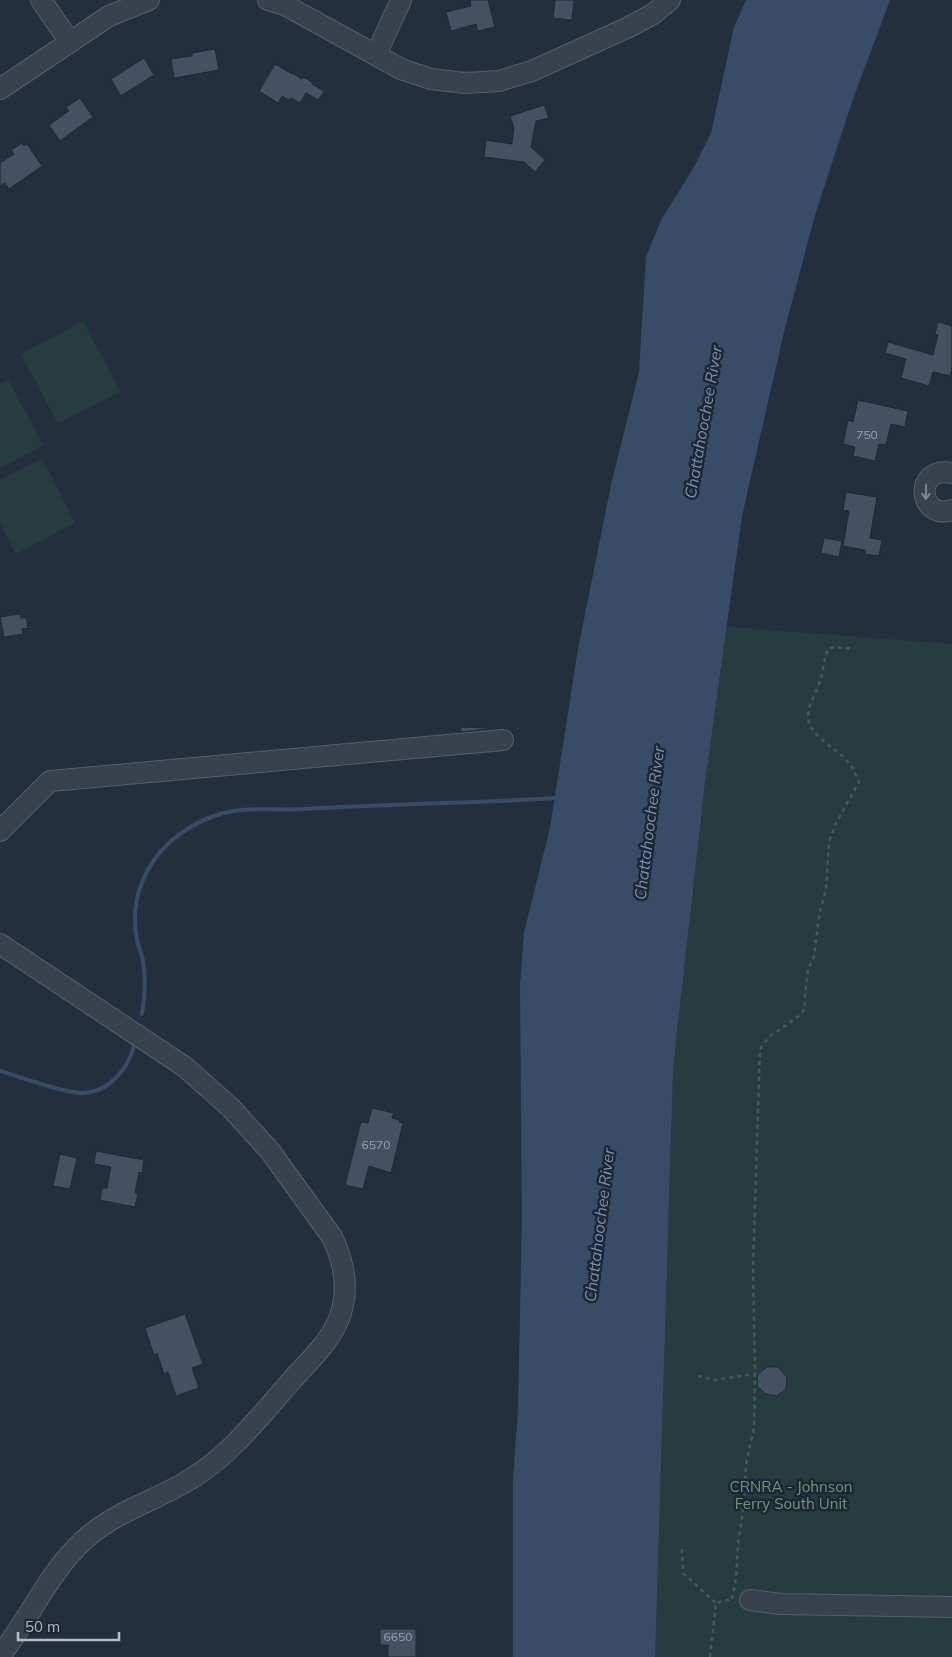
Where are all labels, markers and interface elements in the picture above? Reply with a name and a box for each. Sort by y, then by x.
water label: Chattahoochee River [680,343,726,500]
house number: 750 [856,427,878,442]
one-way arrow [921,483,931,499]
water label: Chattahoochee River [630,744,669,901]
house number: 6570 [362,1137,390,1152]
water label: Chattahoochee River [580,1146,619,1303]
park label: CRNRA - Johnson Ferry South Unit [729,1477,853,1513]
scale bar [18,1610,119,1642]
text: 50 m [25,1617,60,1636]
house number: 6650 [384,1629,412,1644]

